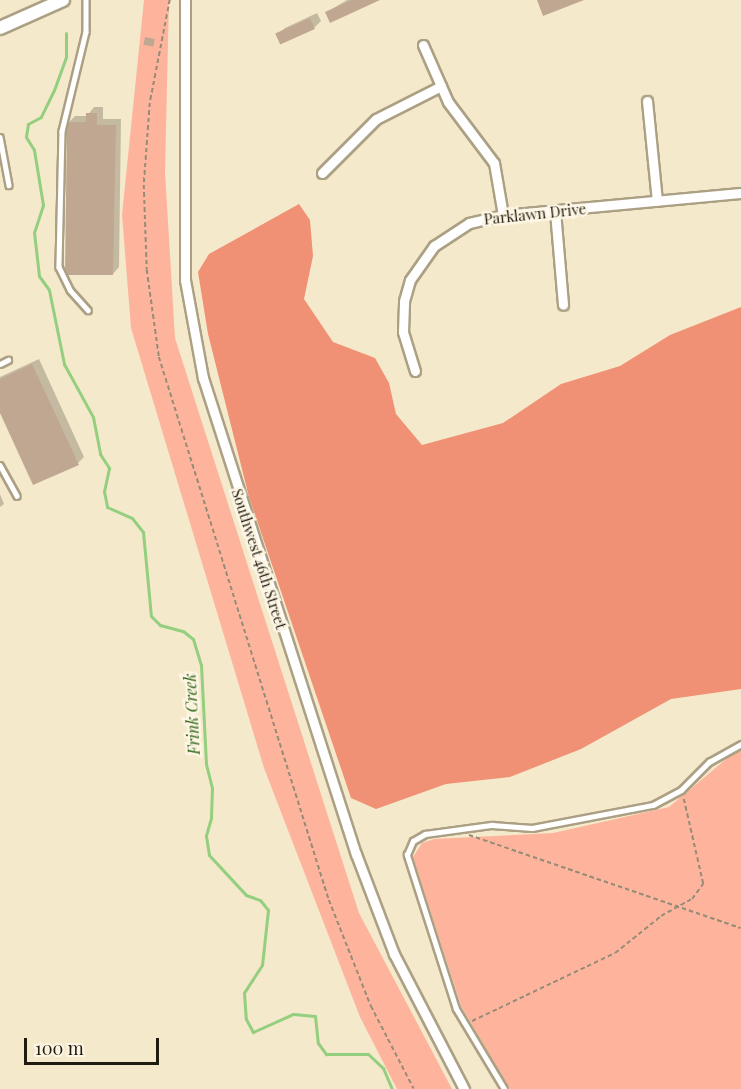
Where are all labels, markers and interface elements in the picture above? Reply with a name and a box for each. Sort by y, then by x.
street label: Parklawn Drive [483,200,587,228]
street label: Southwest 46th Street [228,486,290,632]
water label: Frink Creek [180,673,204,755]
scale bar [27,1026,162,1064]
text: 100 m [35,1036,84,1060]

